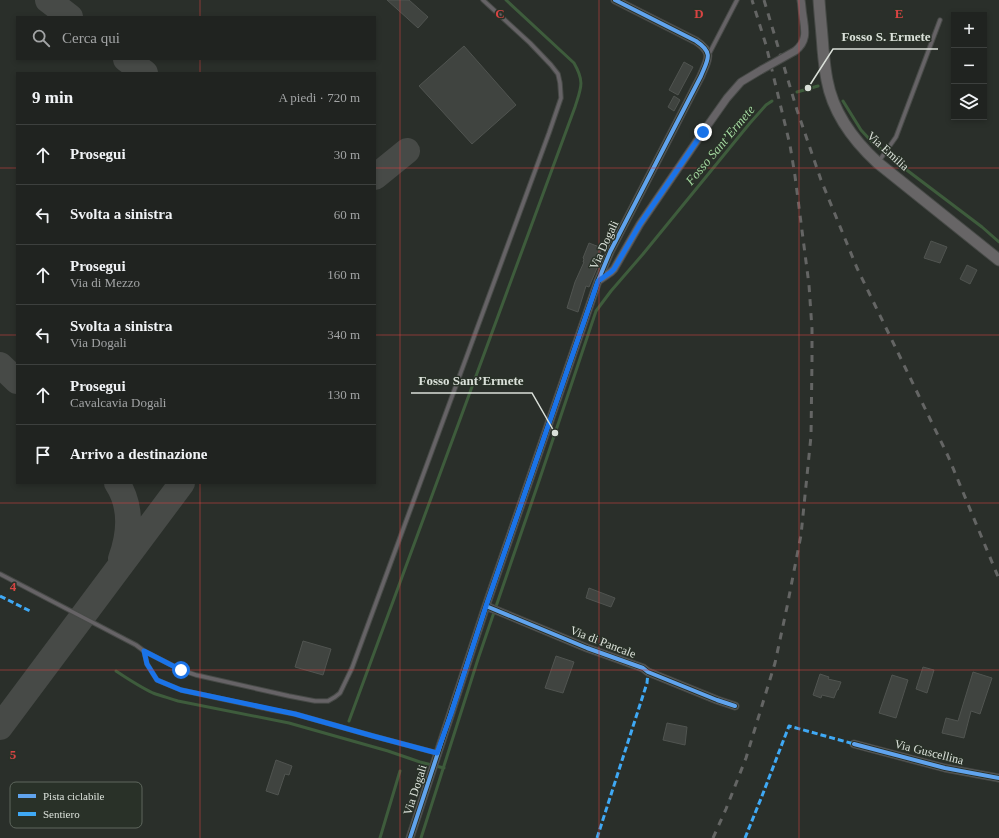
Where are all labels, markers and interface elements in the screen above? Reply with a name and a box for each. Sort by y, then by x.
text: C [495,6,505,21]
text: D [694,6,704,21]
text: E [895,6,903,21]
map controls [951,12,987,120]
button: + [951,12,987,48]
search box [16,16,376,60]
callout: Fosso S. Ermete [833,24,938,49]
icon: search [30,27,52,49]
text: Fosso S. Ermete [841,29,931,44]
text: Cerca qui [62,30,120,46]
button: − [951,48,987,84]
button: layers [951,84,987,120]
text: 9 min [32,88,73,107]
text: A piedi · 720 m [278,90,360,105]
water label: Fosso Sant’Ermete [682,102,758,189]
route end [694,123,712,141]
street label: Via Emilia [864,129,912,174]
icon: ahead [32,144,54,166]
text: Prosegui [70,146,126,162]
text: 30 m [334,147,360,162]
icon: left [32,204,54,226]
text: Svolta a sinistra [70,206,173,222]
text: 60 m [334,207,360,222]
street label: Via Dogali [587,218,622,272]
text: Prosegui [70,258,126,274]
icon: ahead [32,264,54,286]
text: 160 m [327,267,360,282]
text: Via di Mezzo [70,275,140,290]
text: Svolta a sinistra [70,318,173,334]
icon: left [32,324,54,346]
text: 340 m [327,327,360,342]
text: Via Dogali [70,335,127,350]
callout: Fosso Sant’Ermete [411,368,532,393]
text: Fosso Sant’Ermete [418,373,524,388]
text: Prosegui [70,378,126,394]
icon: ahead [32,384,54,406]
text: 130 m [327,387,360,402]
text: Cavalcavia Dogali [70,395,166,410]
icon: arrive [32,444,54,466]
text: Arrivo a destinazione [70,446,207,462]
text: 4 [10,579,17,594]
street label: Via di Pancale [568,623,638,661]
route start [172,661,190,679]
street label: Via Guscellina [893,737,966,768]
text: 5 [10,747,17,762]
street label: Via Dogali [400,762,430,817]
legend [10,782,142,828]
text: Pista ciclabile [43,790,105,802]
text: Sentiero [43,808,80,820]

